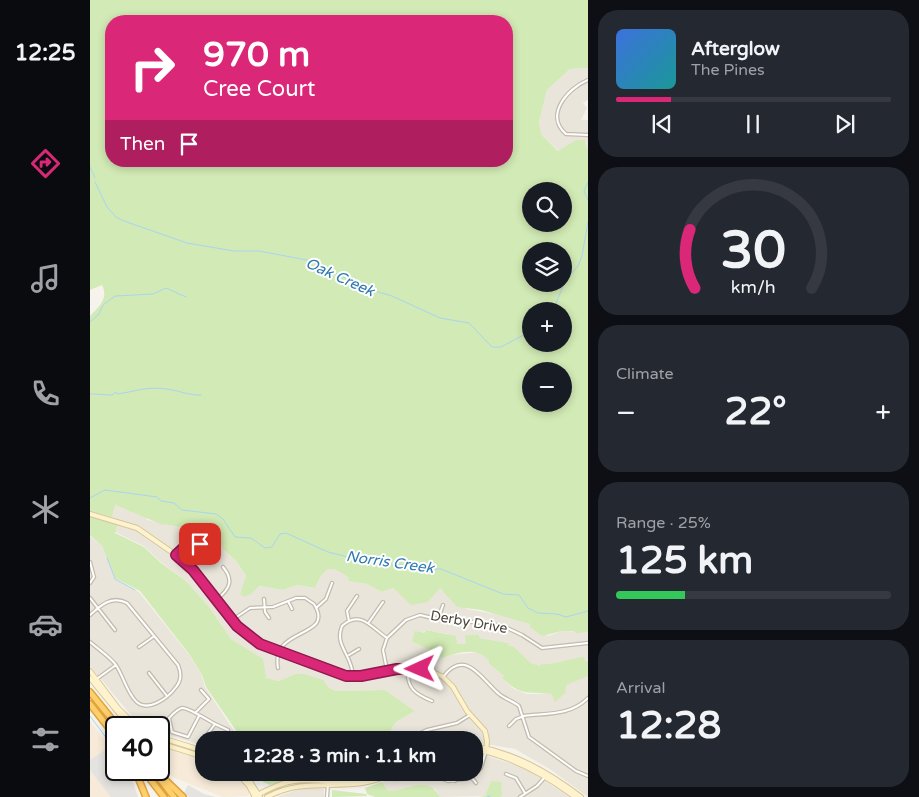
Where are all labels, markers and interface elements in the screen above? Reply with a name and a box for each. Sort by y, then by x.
text: 970 m [203,34,310,76]
icon: right [120,35,185,100]
text: Afterglow [691,38,780,60]
text: 12:25 [15,40,75,66]
text: The Pines [691,60,765,80]
text: Cree Court [203,76,315,102]
icon: previous [648,110,676,138]
icon: pause [739,110,767,138]
icon: next [831,110,859,138]
icon: arrive [175,130,203,158]
text: Then [120,133,165,155]
icon: directions [28,146,63,181]
map controls [522,182,572,412]
button: search [522,182,572,232]
text: 30 [721,219,786,282]
button: layers [522,242,572,292]
water label: Oak Creek [303,254,379,301]
icon: music [28,261,63,296]
text: km/h [731,277,776,298]
button: + [522,302,572,352]
button: − [522,362,572,412]
text: Climate [616,364,674,384]
icon: phone [28,376,63,411]
text: 22° [725,389,787,435]
text: − [616,396,636,430]
text: + [875,396,891,430]
icon: climate [28,492,63,527]
text: Range · 25% [616,513,711,533]
pin [179,523,221,565]
icon: arrive [186,530,214,558]
text: 125 km [616,538,753,584]
water label: Norris Creek [345,547,437,577]
icon: car [28,607,63,642]
street label: Derby Drive [429,607,509,637]
position arrow [393,642,445,694]
text: Arrival [616,678,665,698]
text: 12:28 [616,703,721,749]
speed limit sign: 40 [105,716,170,781]
icon: filters [28,722,63,757]
text: 12:28 · 3 min · 1.1 km [242,745,436,767]

